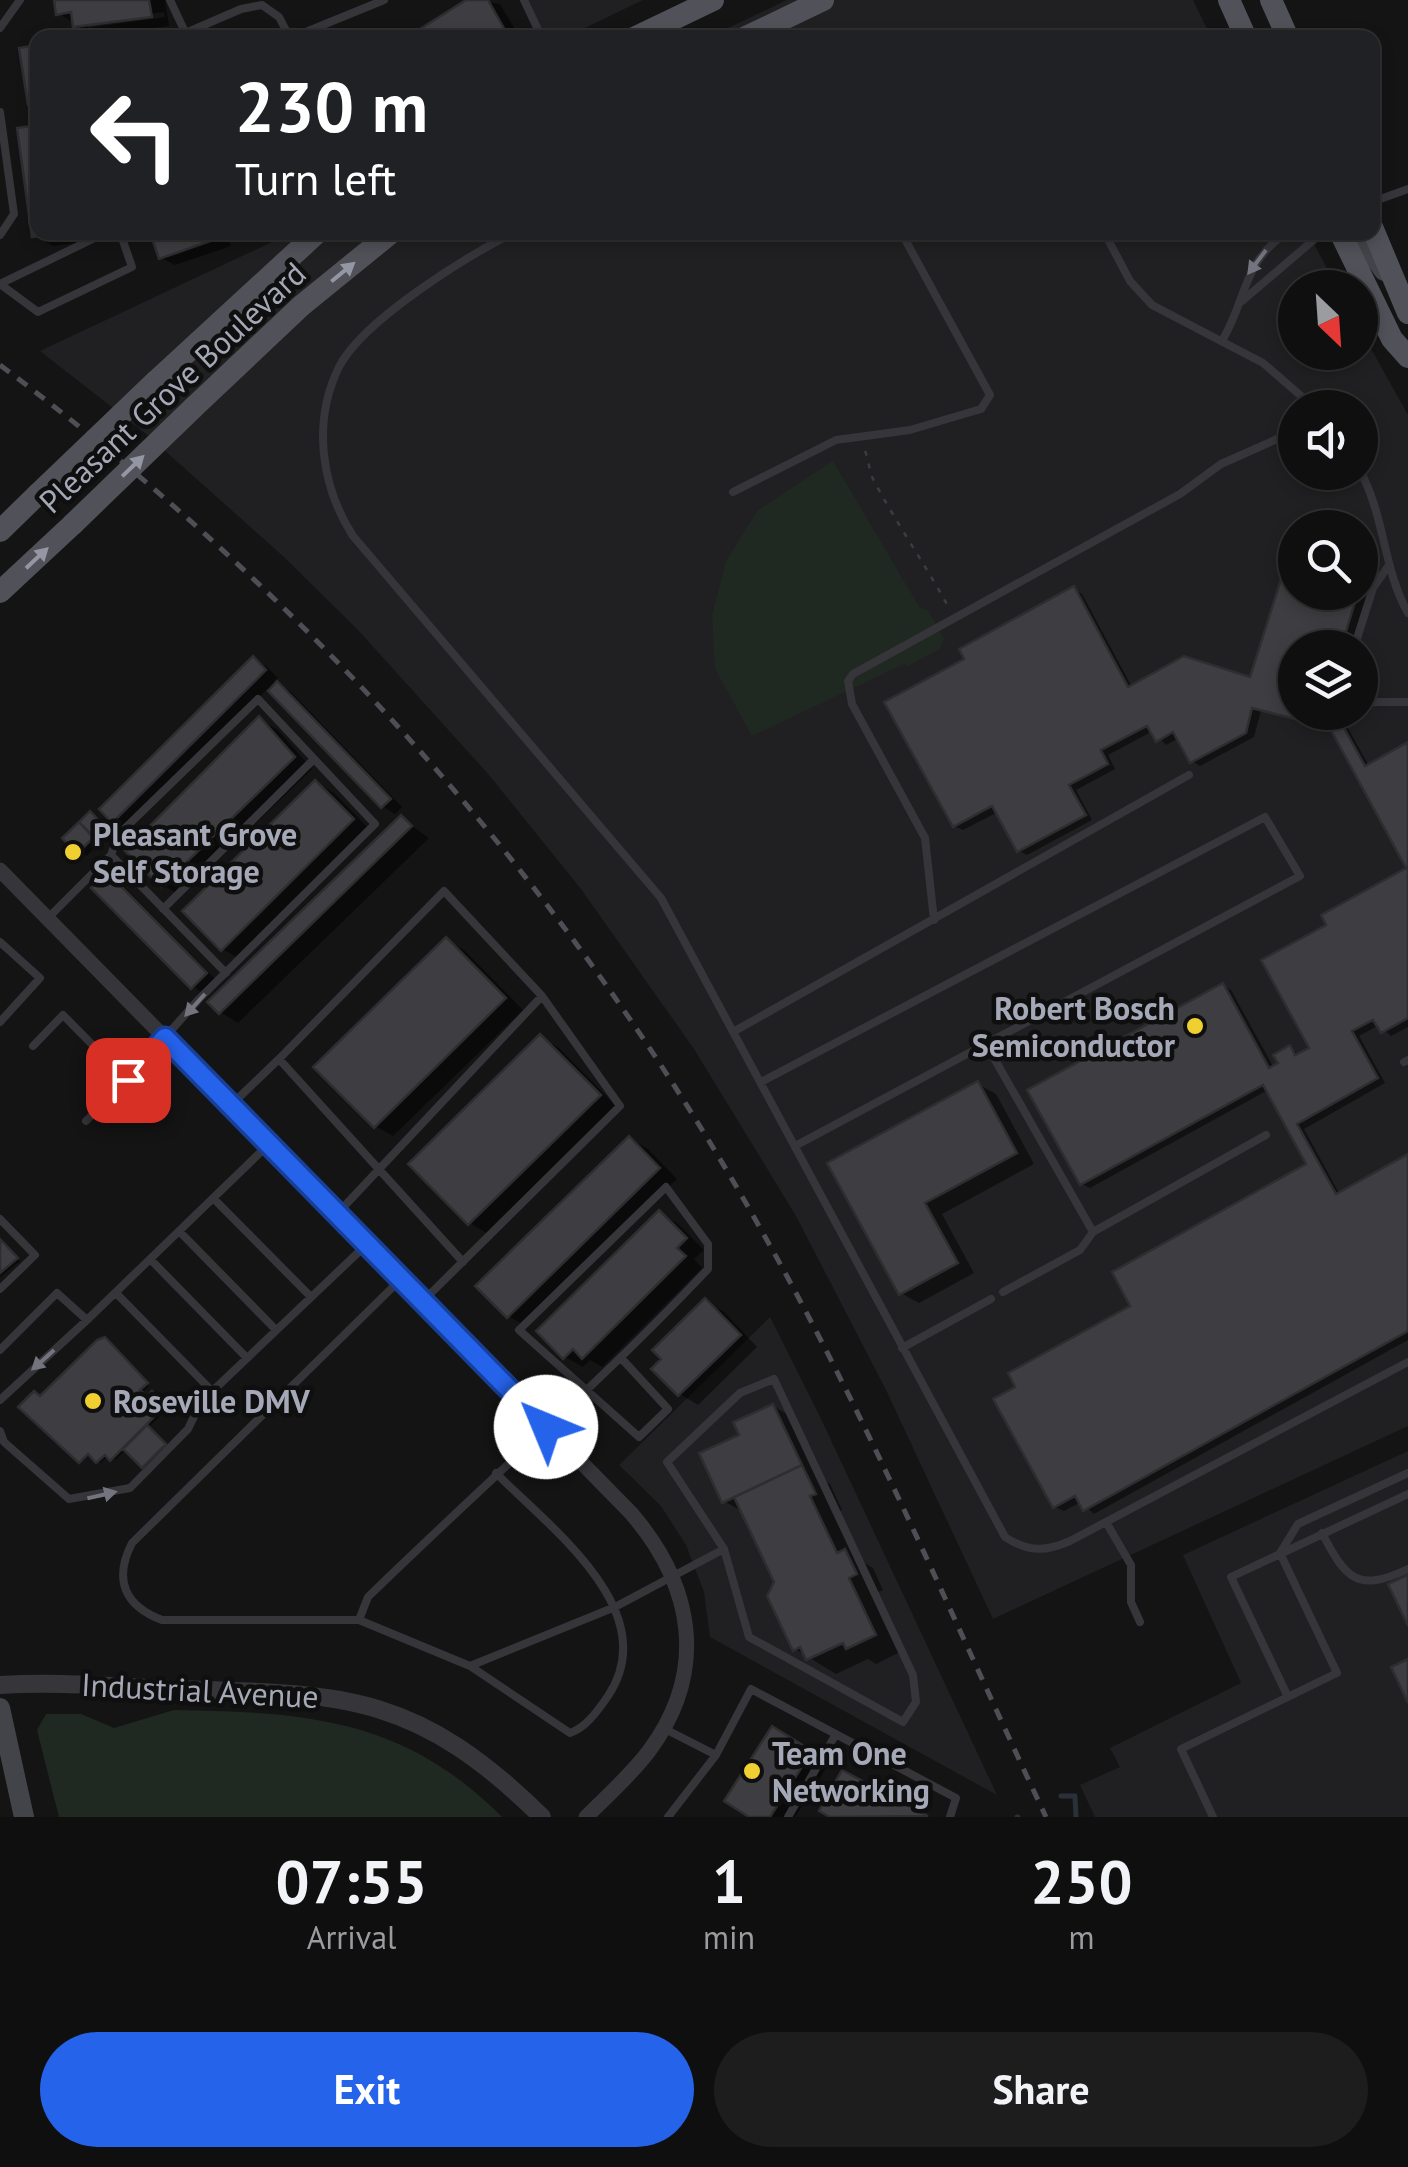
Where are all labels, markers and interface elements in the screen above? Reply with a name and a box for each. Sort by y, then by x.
text: 230 m [235,61,428,151]
icon: left [70,70,200,200]
text: Turn left [235,149,396,207]
one-way arrow [1247,249,1267,275]
street label: Pleasant Grove Boulevard [30,252,314,522]
one-way arrow [331,262,356,283]
north arrow [1278,270,1378,370]
map controls [1278,270,1378,730]
button: sound [1278,390,1378,490]
one-way arrow [121,455,145,478]
button: search [1278,510,1378,610]
one-way arrow [24,547,48,570]
button: layers [1278,630,1378,730]
place label: Pleasant Grove Self Storage [93,813,297,892]
marker: Pleasant Grove Self Storage [62,841,84,863]
place label: Robert Bosch Semiconductor [972,987,1176,1066]
one-way arrow [184,992,206,1017]
marker: Robert Bosch Semiconductor [1184,1015,1206,1037]
pin [86,1038,171,1123]
icon: arrive [101,1053,156,1108]
one-way arrow [32,1348,56,1371]
position arrow [494,1375,598,1479]
place label: Roseville DMV [113,1380,311,1422]
marker: Roseville DMV [82,1390,104,1412]
one-way arrow [87,1487,118,1502]
street label: Industrial Avenue [80,1663,320,1717]
place label: Team One Networking [772,1732,930,1811]
marker: Team One Networking [741,1760,763,1782]
text: 07:55 [275,1842,428,1920]
text: 1 [712,1842,746,1920]
text: 250 [1031,1842,1133,1920]
text: Arrival [307,1916,396,1958]
text: min [703,1916,755,1958]
text: m [1069,1916,1095,1958]
button: Exit [40,2032,694,2147]
button: Share [714,2032,1368,2147]

